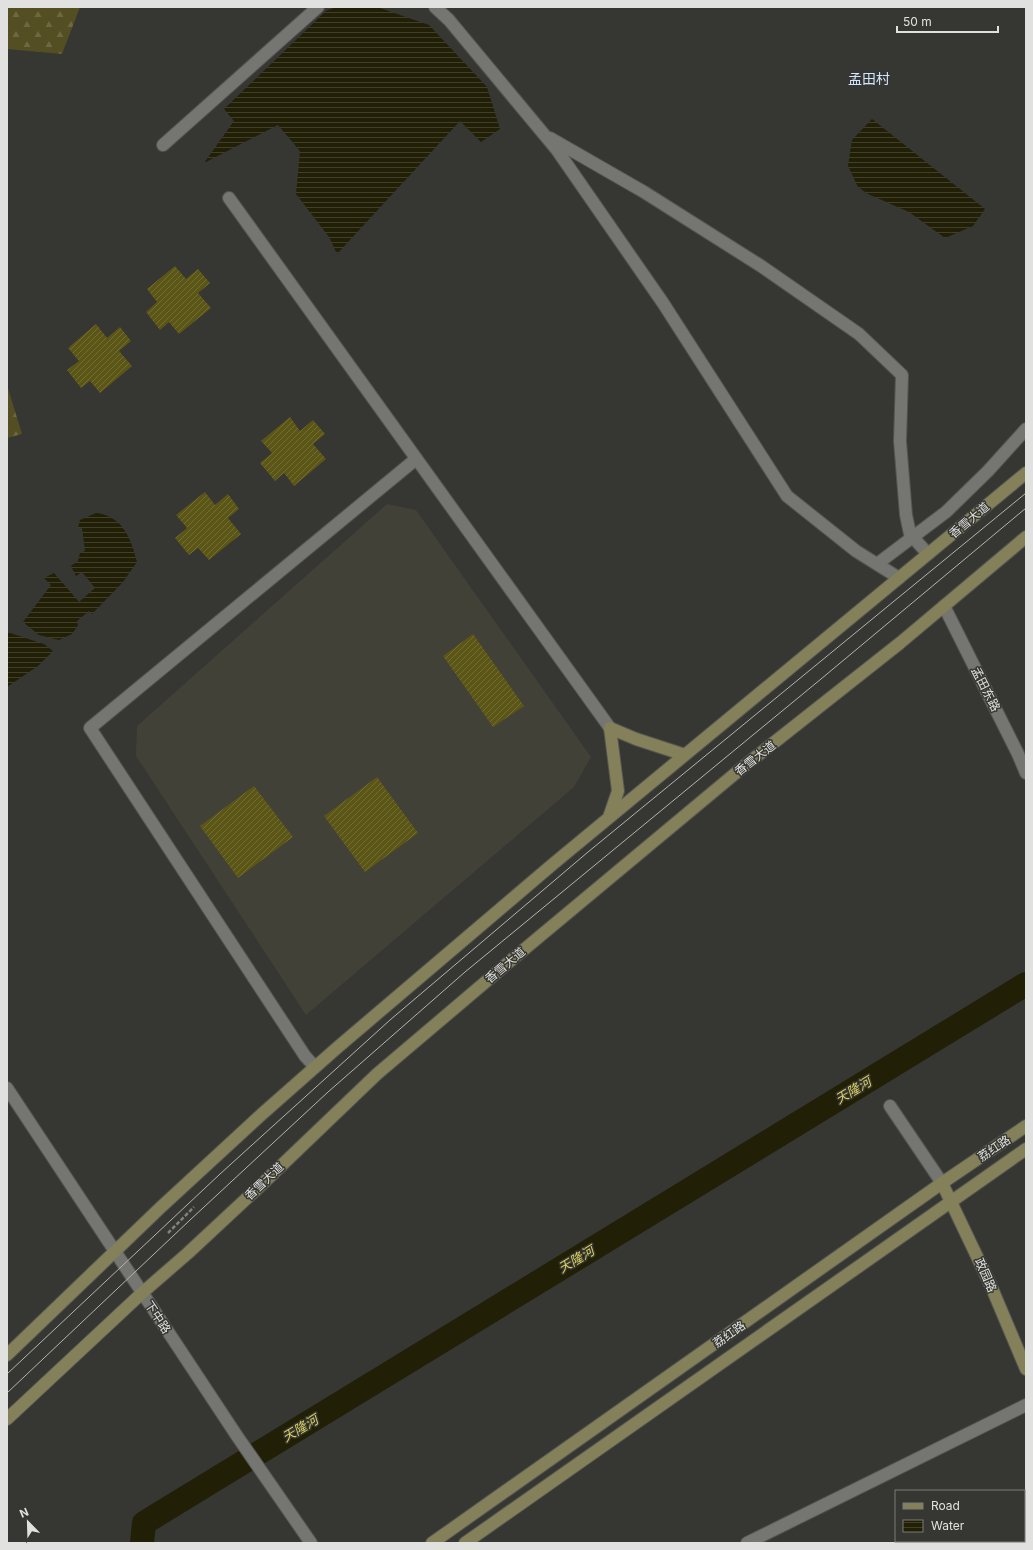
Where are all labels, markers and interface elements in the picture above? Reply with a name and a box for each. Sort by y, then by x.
scale bar [897,8,998,34]
text: 50 m [903,14,932,29]
district label: 孟田村 [848,70,890,87]
street label: 香雪大道 [946,499,992,541]
street label: 孟田东路 [968,664,1004,714]
street label: 香雪大道 [731,737,779,779]
street label: 香雪大道 [482,944,528,986]
water label: 天隆河 [832,1072,876,1107]
street label: 荔红路 [975,1132,1013,1164]
street label: 香雪大道 [241,1159,287,1203]
water label: 天隆河 [555,1241,599,1276]
street label: 政园路 [972,1255,1000,1295]
street label: 下中路 [142,1298,174,1336]
street label: 荔红路 [710,1318,748,1350]
water label: 天隆河 [279,1410,323,1445]
legend [895,1490,1025,1542]
text: Road [931,1498,960,1513]
north arrow [8,1502,48,1542]
text: N [17,1505,31,1521]
text: Water [931,1518,965,1533]

